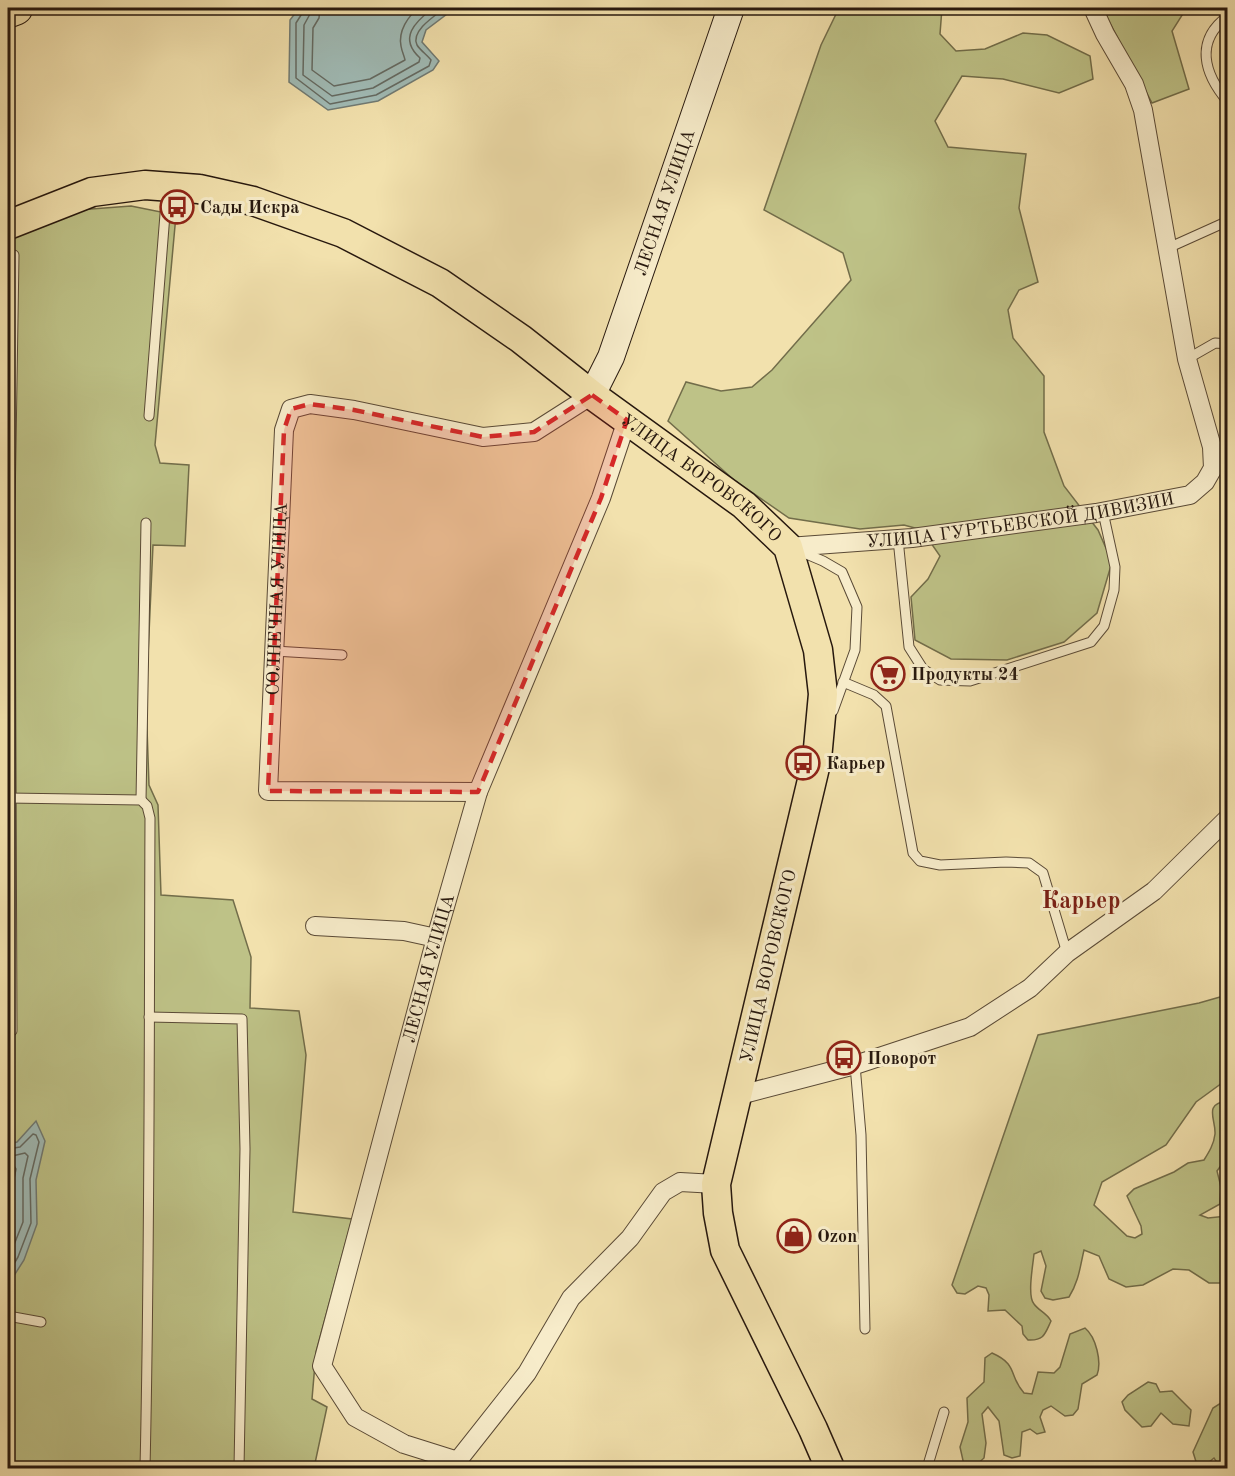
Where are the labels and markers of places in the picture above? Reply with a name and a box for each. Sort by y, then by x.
bus stop icon: Сады Искра [159,189,195,225]
place label: Сады Искра [200,199,299,217]
supermarket icon: Продукты 24 [870,656,906,692]
place label: Продукты 24 [911,666,1019,684]
bus stop icon: Карьер [785,745,821,781]
place label: Карьер [826,755,885,773]
bus stop icon: Поворот [826,1040,862,1076]
place label: Поворот [867,1050,937,1068]
shop icon: Ozon [776,1218,812,1254]
place label: Ozon [817,1228,857,1246]

